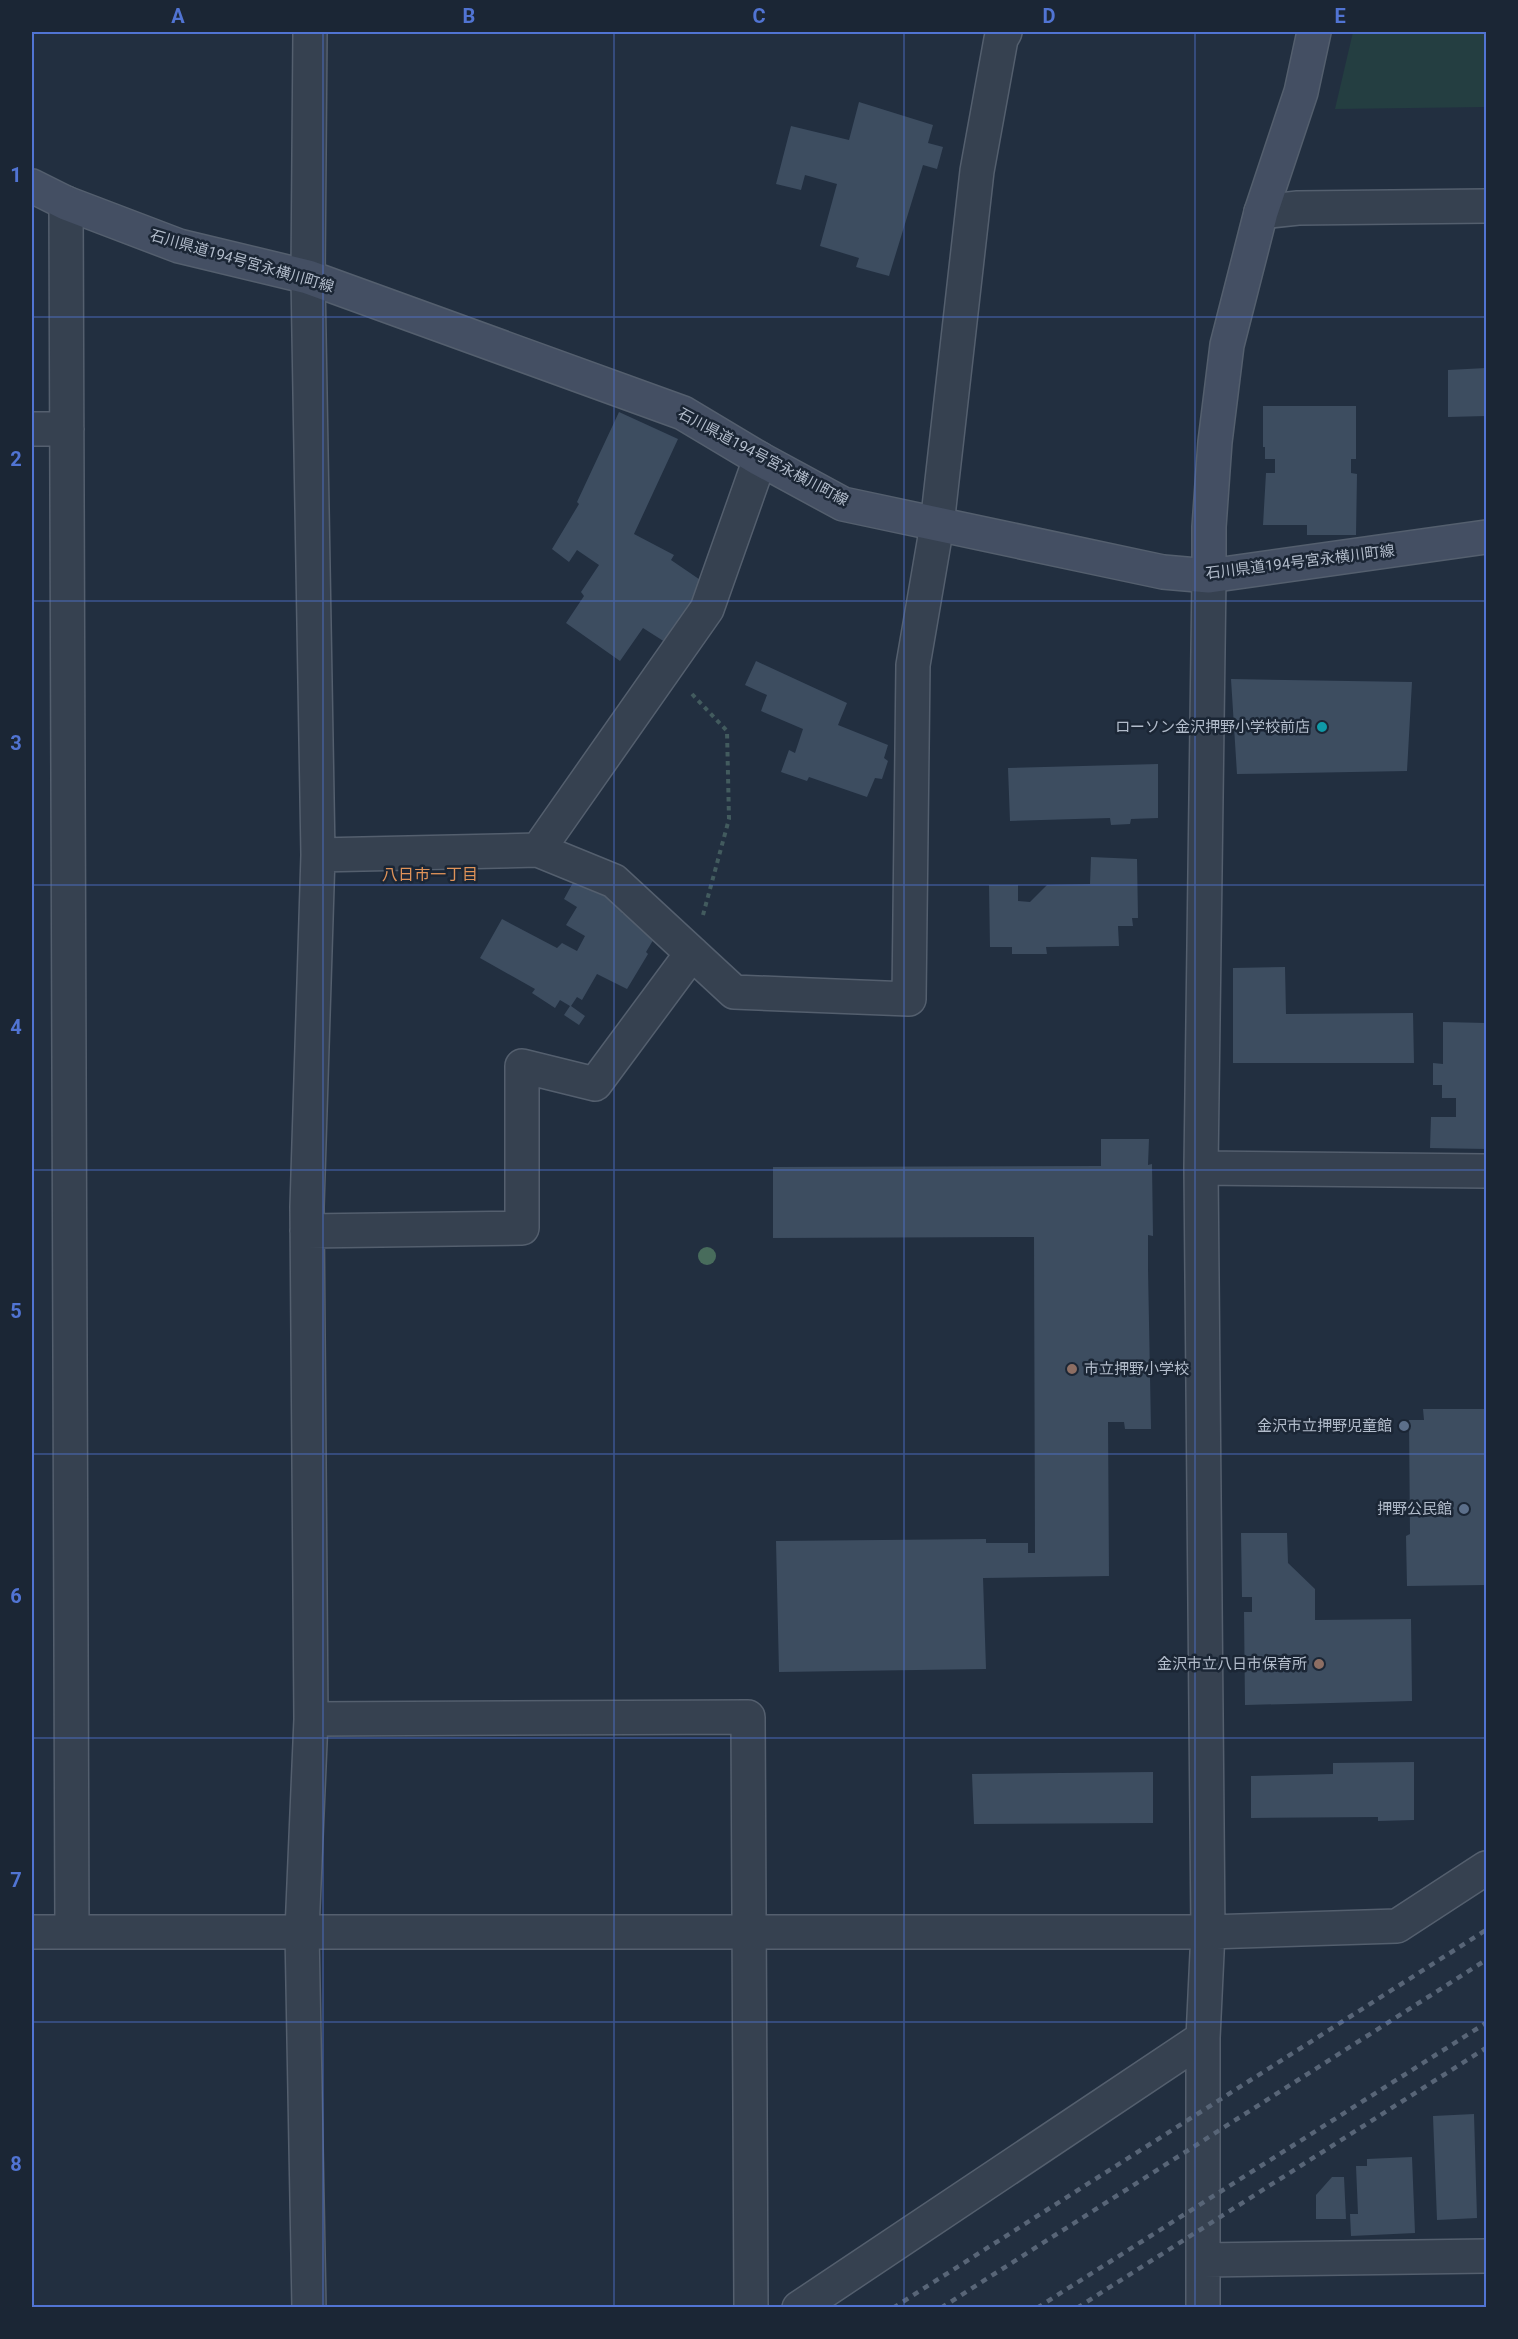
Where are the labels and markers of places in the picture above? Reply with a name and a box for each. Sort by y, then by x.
place label: ローソン金沢押野小学校前店 [1115,718,1310,736]
marker: ローソン金沢押野小学校前店 [1315,720,1329,734]
place label: 市立押野小学校 [1084,1360,1189,1378]
marker: 市立押野小学校 [1065,1362,1079,1376]
place label: 金沢市立押野児童館 [1257,1417,1392,1435]
marker: 金沢市立押野児童館 [1397,1419,1411,1433]
place label: 押野公民館 [1377,1500,1452,1518]
marker: 押野公民館 [1457,1502,1471,1516]
place label: 金沢市立八日市保育所 [1157,1655,1307,1673]
marker: 金沢市立八日市保育所 [1312,1657,1326,1671]

